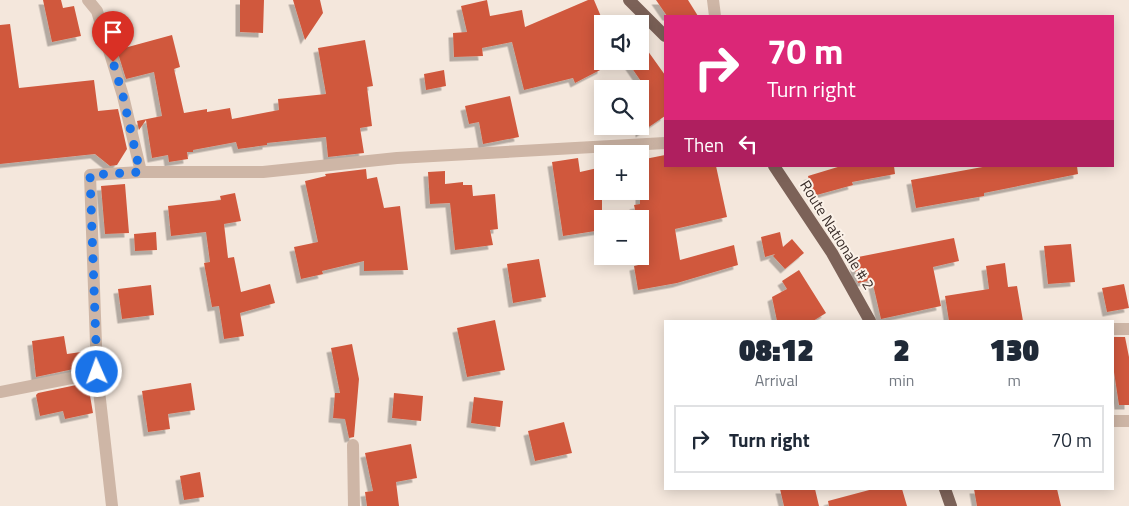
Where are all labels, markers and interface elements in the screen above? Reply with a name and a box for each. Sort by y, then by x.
pin [92,11,134,62]
map controls [594,15,649,265]
button: sound [594,15,649,70]
icon: arrive [99,18,127,46]
text: 70 m [767,24,843,78]
icon: right [684,35,749,100]
text: Turn right [767,72,856,106]
button: search [594,80,649,135]
text: Then [684,130,724,159]
icon: left [734,130,762,158]
button: + [594,145,649,200]
street label: Route Nationale # 2 [794,176,880,294]
button: − [594,210,649,265]
text: 08:12 [739,327,814,373]
text: 2 [893,327,910,373]
text: 130 [989,327,1039,373]
position arrow [70,345,122,397]
text: Arrival [755,368,798,392]
text: min [889,368,914,392]
text: m [1007,368,1021,392]
icon: right [686,425,714,453]
text: Turn right [729,425,810,454]
text: 70 m [1051,425,1092,454]

